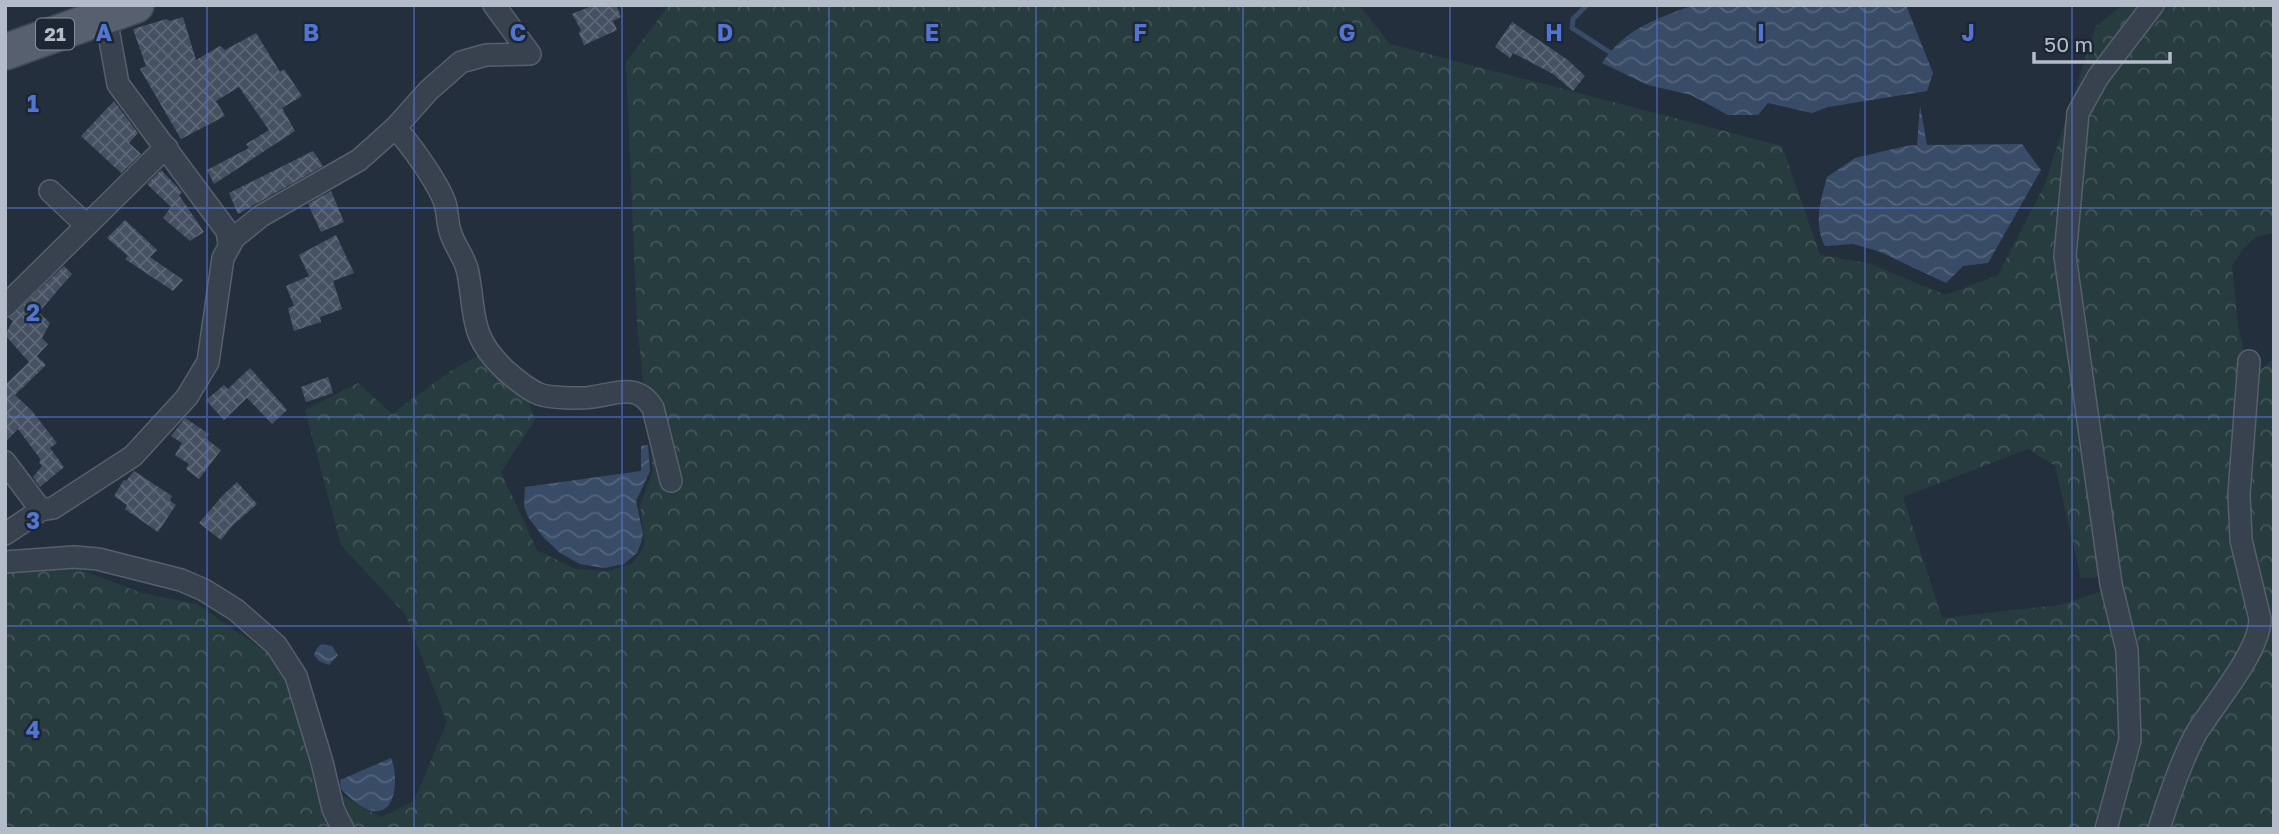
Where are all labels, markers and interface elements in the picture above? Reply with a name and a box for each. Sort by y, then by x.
road number: 21 [36,18,74,50]
text: A [96,18,113,46]
text: B [303,18,319,46]
text: C [510,18,526,46]
text: D [717,18,733,46]
text: E [925,18,939,46]
text: F [1133,18,1147,46]
text: G [1339,18,1355,46]
text: H [1545,18,1563,46]
text: I [1757,18,1765,46]
text: J [1961,18,1975,46]
scale bar [2034,21,2170,65]
text: 50 m [2044,31,2093,57]
text: 1 [27,89,39,117]
text: 2 [26,298,40,326]
text: 3 [26,506,40,534]
text: 4 [26,715,40,743]

